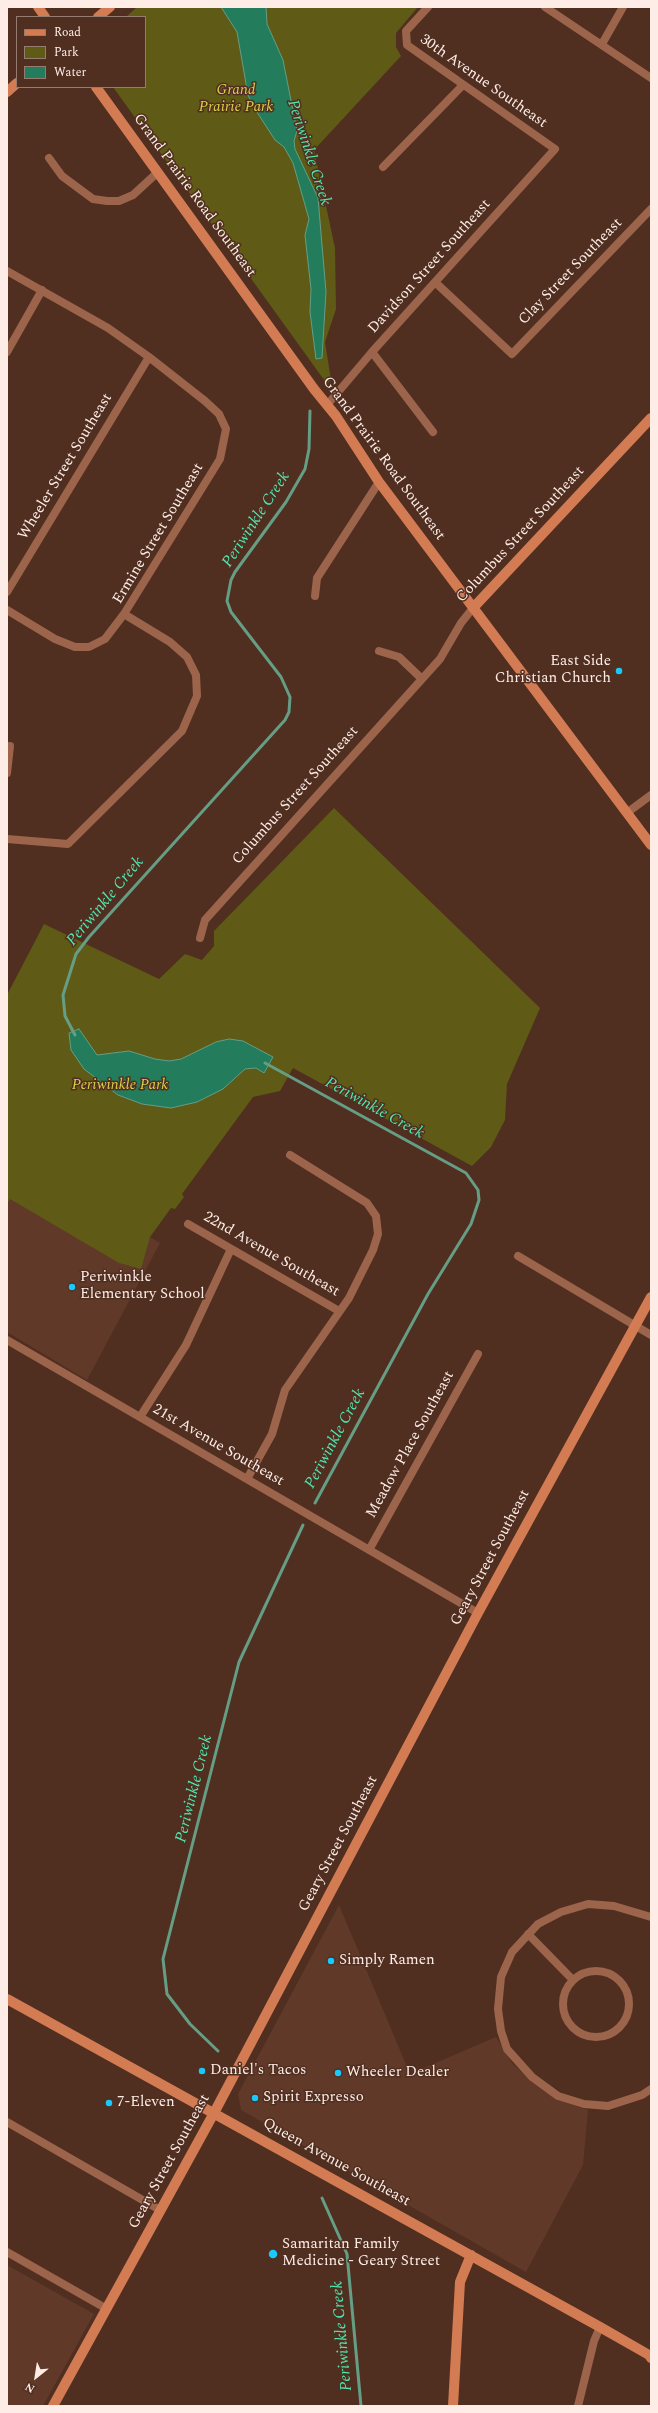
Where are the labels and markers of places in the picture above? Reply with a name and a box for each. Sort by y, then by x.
place label: East Side Christian Church [495,653,611,688]
marker: East Side Christian Church [614,666,624,676]
place label: Periwinkle Elementary School [80,1269,205,1304]
marker: Periwinkle Elementary School [67,1282,77,1292]
place label: Simply Ramen [339,1952,435,1970]
marker: Simply Ramen [326,1956,336,1966]
place label: Daniel's Tacos [210,2062,307,2080]
place label: Wheeler Dealer [346,2064,449,2082]
marker: Daniel's Tacos [197,2066,207,2076]
marker: Wheeler Dealer [333,2068,343,2078]
place label: Spirit Expresso [263,2089,364,2107]
marker: Spirit Expresso [250,2093,260,2103]
place label: 7-Eleven [117,2094,175,2112]
marker: 7-Eleven [104,2098,114,2108]
place label: Samaritan Family Medicine - Geary Street [282,2236,440,2271]
marker: Samaritan Family Medicine - Geary Street [267,2248,279,2260]

